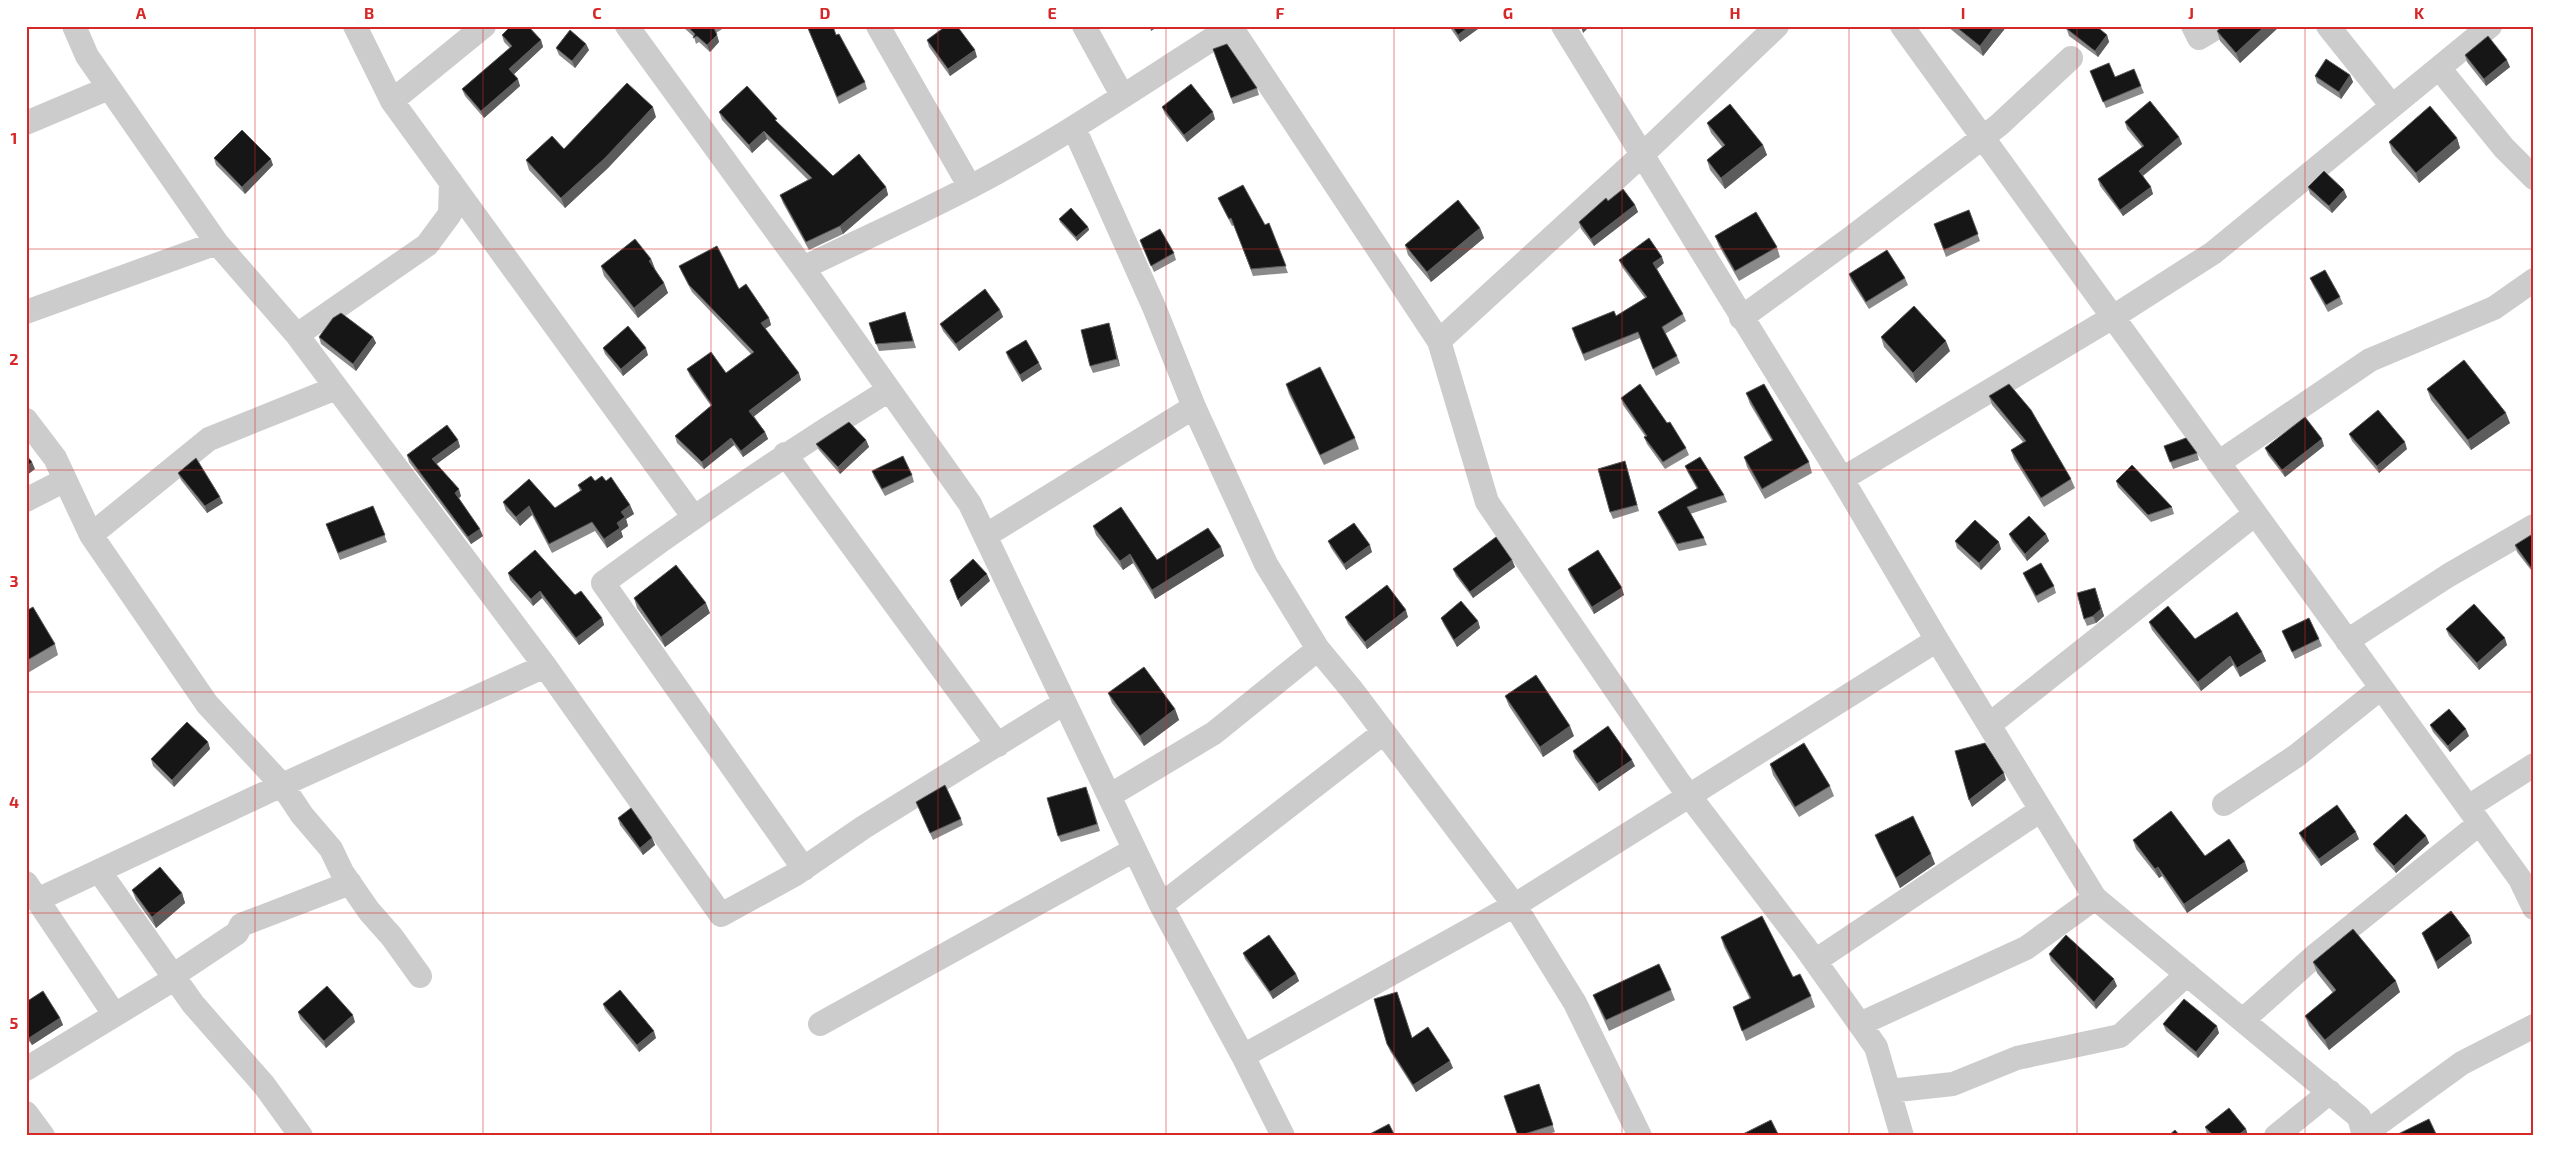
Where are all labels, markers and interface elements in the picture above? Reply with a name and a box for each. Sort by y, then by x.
text: A [136,3,147,22]
text: B [364,3,374,22]
text: C [592,3,602,22]
text: D [820,3,831,22]
text: E [1047,3,1057,22]
text: F [1276,3,1285,22]
text: G [1503,3,1513,22]
text: H [1729,3,1741,22]
text: I [1961,3,1965,22]
text: J [2188,3,2194,22]
text: K [2414,3,2425,22]
text: 1 [11,128,17,147]
text: 2 [9,349,19,368]
text: 3 [9,571,19,590]
text: 4 [9,792,19,811]
text: 5 [10,1013,19,1032]

